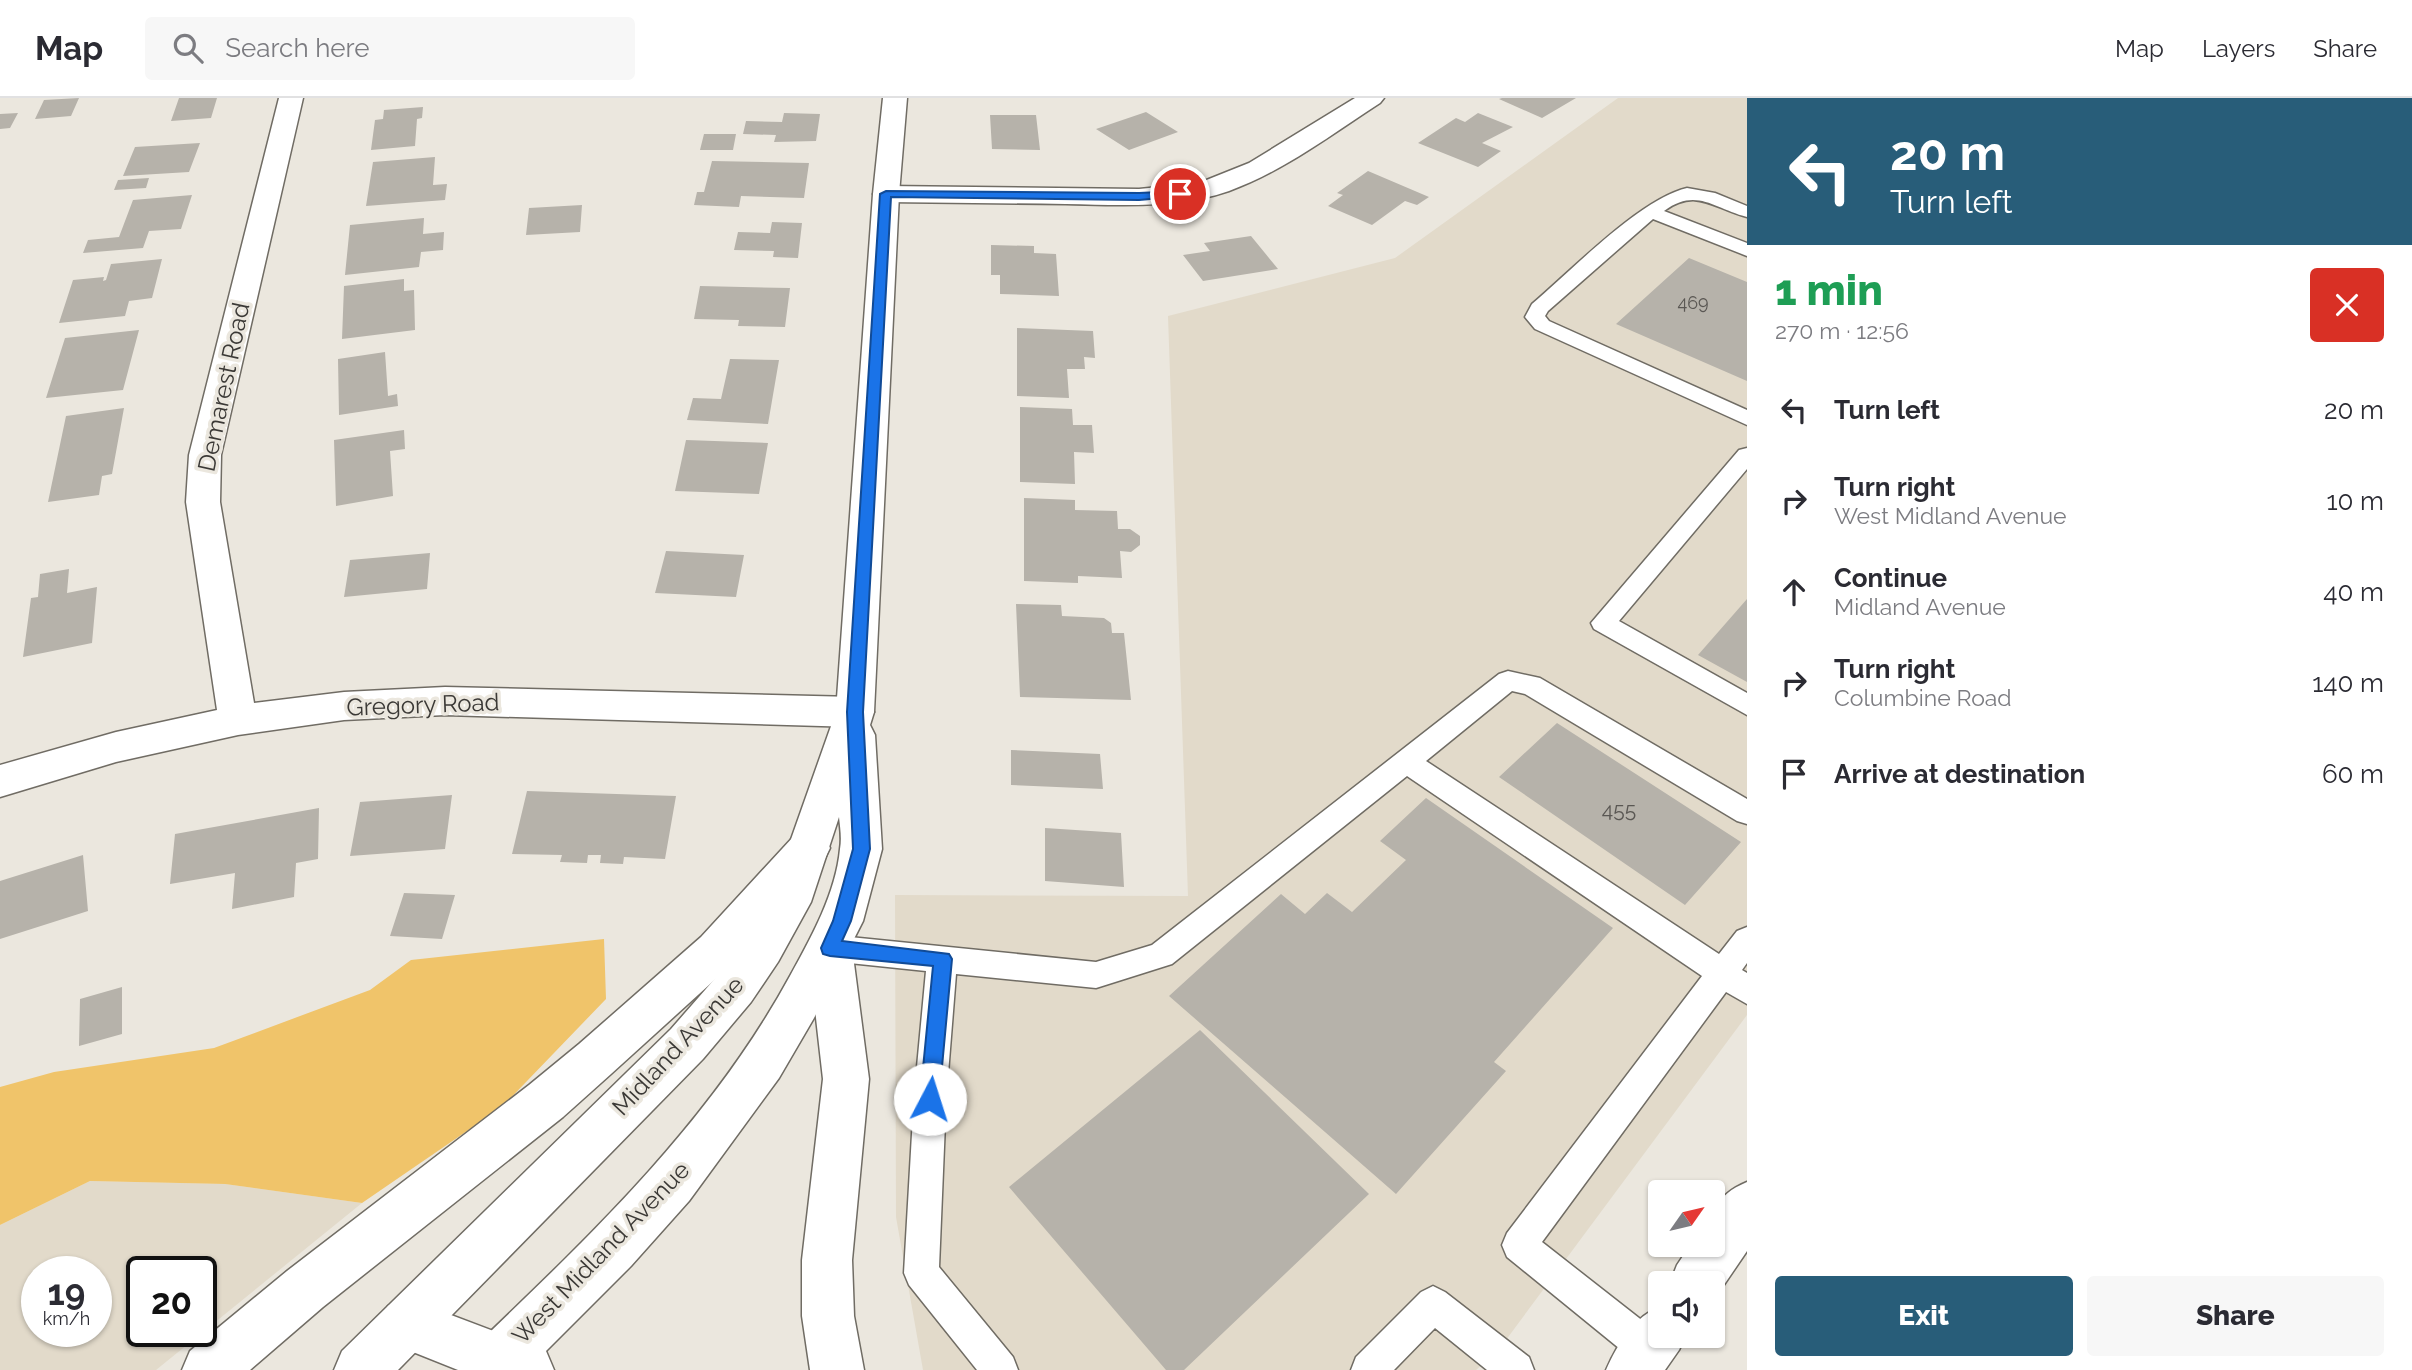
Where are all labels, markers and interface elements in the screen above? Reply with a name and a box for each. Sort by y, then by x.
search box [145,17,635,80]
text: Map [35,29,103,68]
icon: search [169,29,207,67]
text: Search here [225,33,370,63]
text: Map [2115,34,2164,63]
text: Layers [2202,34,2275,63]
text: Share [2313,34,2377,63]
text: 20 m [1890,124,2005,181]
icon: left [1775,126,1866,217]
pin [1150,164,1210,224]
icon: arrive [1161,175,1199,213]
text: Turn left [1890,183,2012,220]
text: 1 min [1775,266,1883,315]
button: close [2310,268,2384,342]
house number: 469 [1677,292,1709,313]
street label: Demarest Road [191,300,256,474]
text: 270 m · 12:56 [1775,317,1909,344]
icon: left [1775,391,1813,429]
text: Turn left [1834,395,1940,425]
text: 20 m [2324,395,2384,425]
text: Turn right [1834,472,1955,502]
icon: right [1775,482,1813,520]
text: 10 m [2326,486,2384,516]
text: West Midland Avenue [1834,502,2067,529]
text: Continue [1834,563,1947,593]
icon: ahead [1775,573,1813,611]
text: 40 m [2323,577,2384,607]
text: Midland Avenue [1834,593,2006,620]
text: Turn right [1834,654,1955,684]
icon: right [1775,664,1813,702]
text: 140 m [2312,668,2384,698]
text: Columbine Road [1834,684,2012,711]
street label: Gregory Road [346,687,500,722]
icon: arrive [1775,755,1813,793]
text: Arrive at destination [1834,759,2085,789]
text: 60 m [2322,759,2384,789]
house number: 455 [1602,797,1636,822]
street label: Midland Avenue [606,970,749,1121]
position arrow [893,1062,967,1136]
street label: West Midland Avenue [506,1155,695,1350]
north arrow [1648,1180,1726,1256]
map controls [1648,1180,1725,1348]
speed limit sign: 20 [126,1256,217,1347]
button: sound [1648,1271,1725,1348]
text: 19 [48,1272,85,1313]
button: Exit [1775,1276,2073,1356]
button: Share [2087,1276,2384,1356]
text: km/h [43,1308,90,1329]

